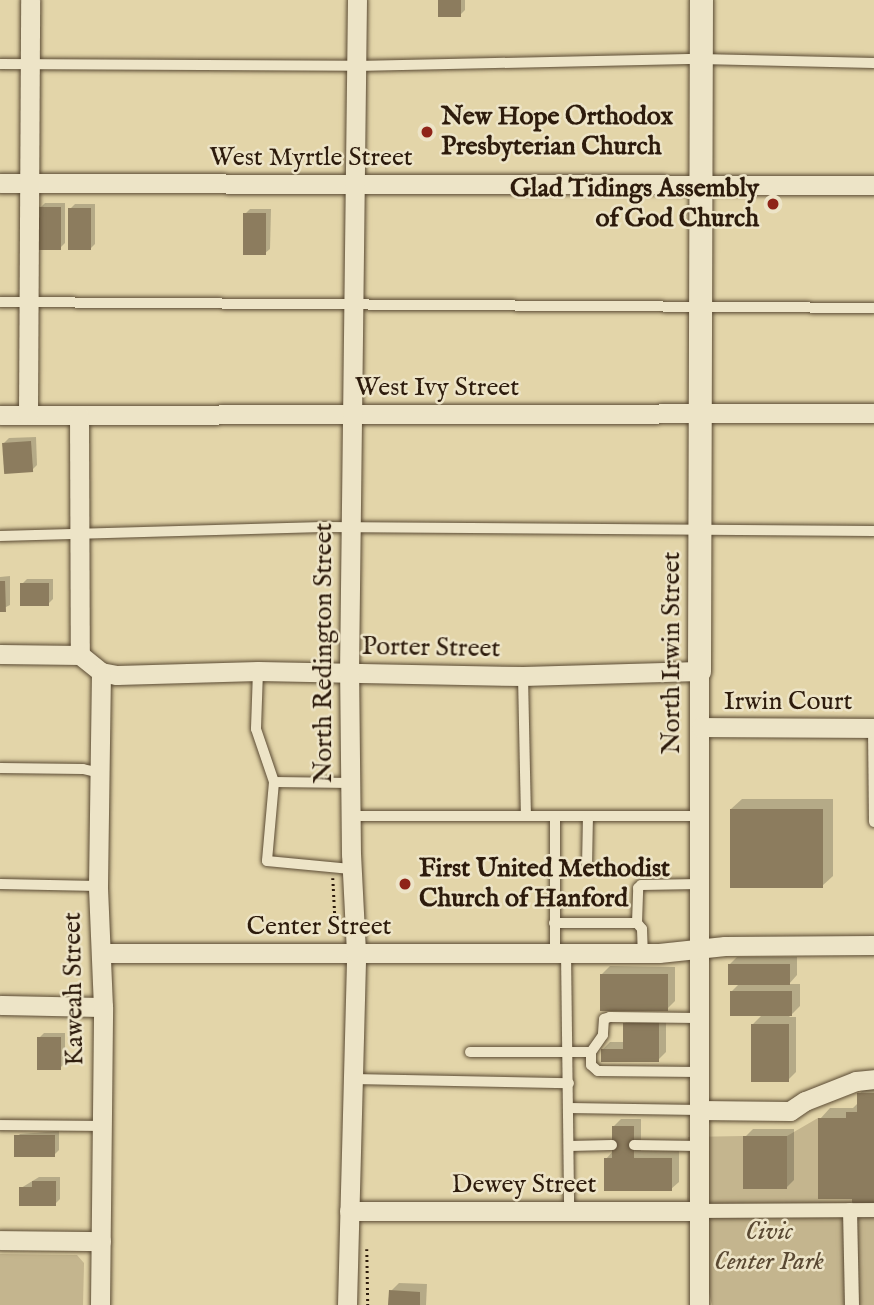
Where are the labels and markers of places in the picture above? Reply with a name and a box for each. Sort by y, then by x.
place label: New Hope Orthodox Presbyterian Church [441,101,673,162]
marker: New Hope Orthodox Presbyterian Church [419,124,435,140]
place label: Glad Tidings Assembly of God Church [510,173,759,234]
marker: Glad Tidings Assembly of God Church [765,196,781,212]
place label: First United Methodist Church of Hanford [419,853,670,914]
marker: First United Methodist Church of Hanford [397,876,413,892]

